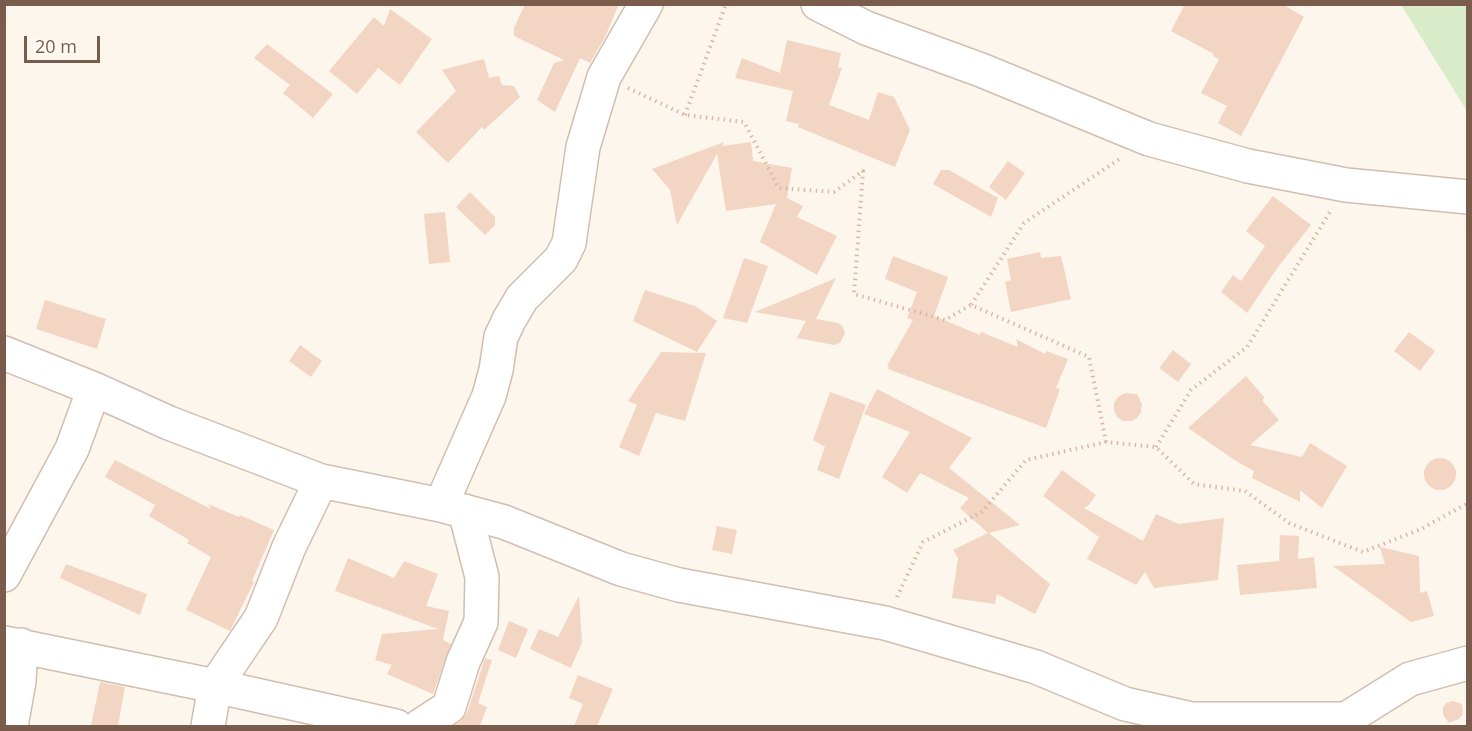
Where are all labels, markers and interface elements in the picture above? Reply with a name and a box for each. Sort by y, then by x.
scale bar [27,24,104,62]
text: 20 m [35,34,77,58]

